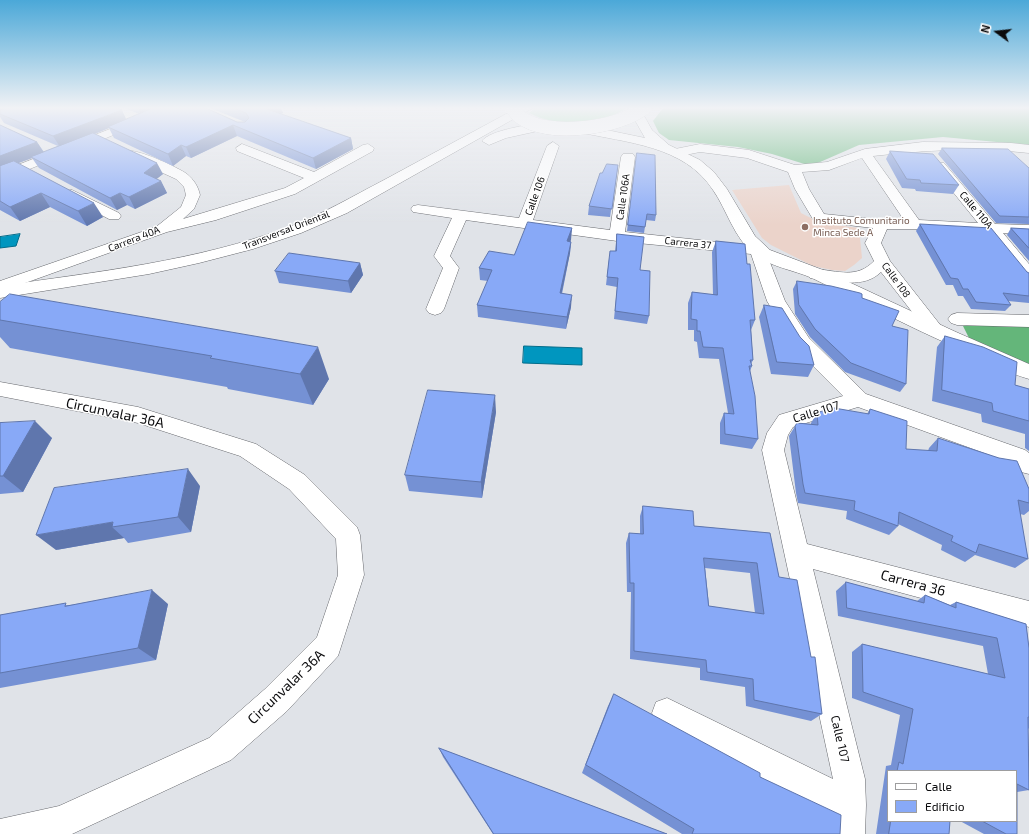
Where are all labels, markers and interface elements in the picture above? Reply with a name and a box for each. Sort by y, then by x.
north arrow [977,12,1017,52]
text: N [978,23,992,34]
street label: Calle 106A [614,173,632,221]
street label: Calle 106 [522,175,548,217]
street label: Calle 110A [957,189,995,231]
street label: Transversal Oriental [241,208,331,252]
place label: Instituto Comunitario Minca Sede A [813,215,910,238]
marker: Instituto Comunitario Minca Sede A [800,222,810,232]
street label: Carrera 40A [106,224,162,254]
street label: Carrera 37 [664,235,712,251]
street label: Calle 108 [879,260,913,300]
street label: Circunvalar 36A [64,394,166,432]
street label: Calle 107 [791,398,841,426]
street label: Carrera 36 [879,566,947,600]
street label: Circunvalar 36A [244,646,328,728]
street label: Calle 107 [828,714,852,764]
legend [887,770,1017,822]
text: Calle [925,779,952,793]
text: Edificio [925,799,965,813]

